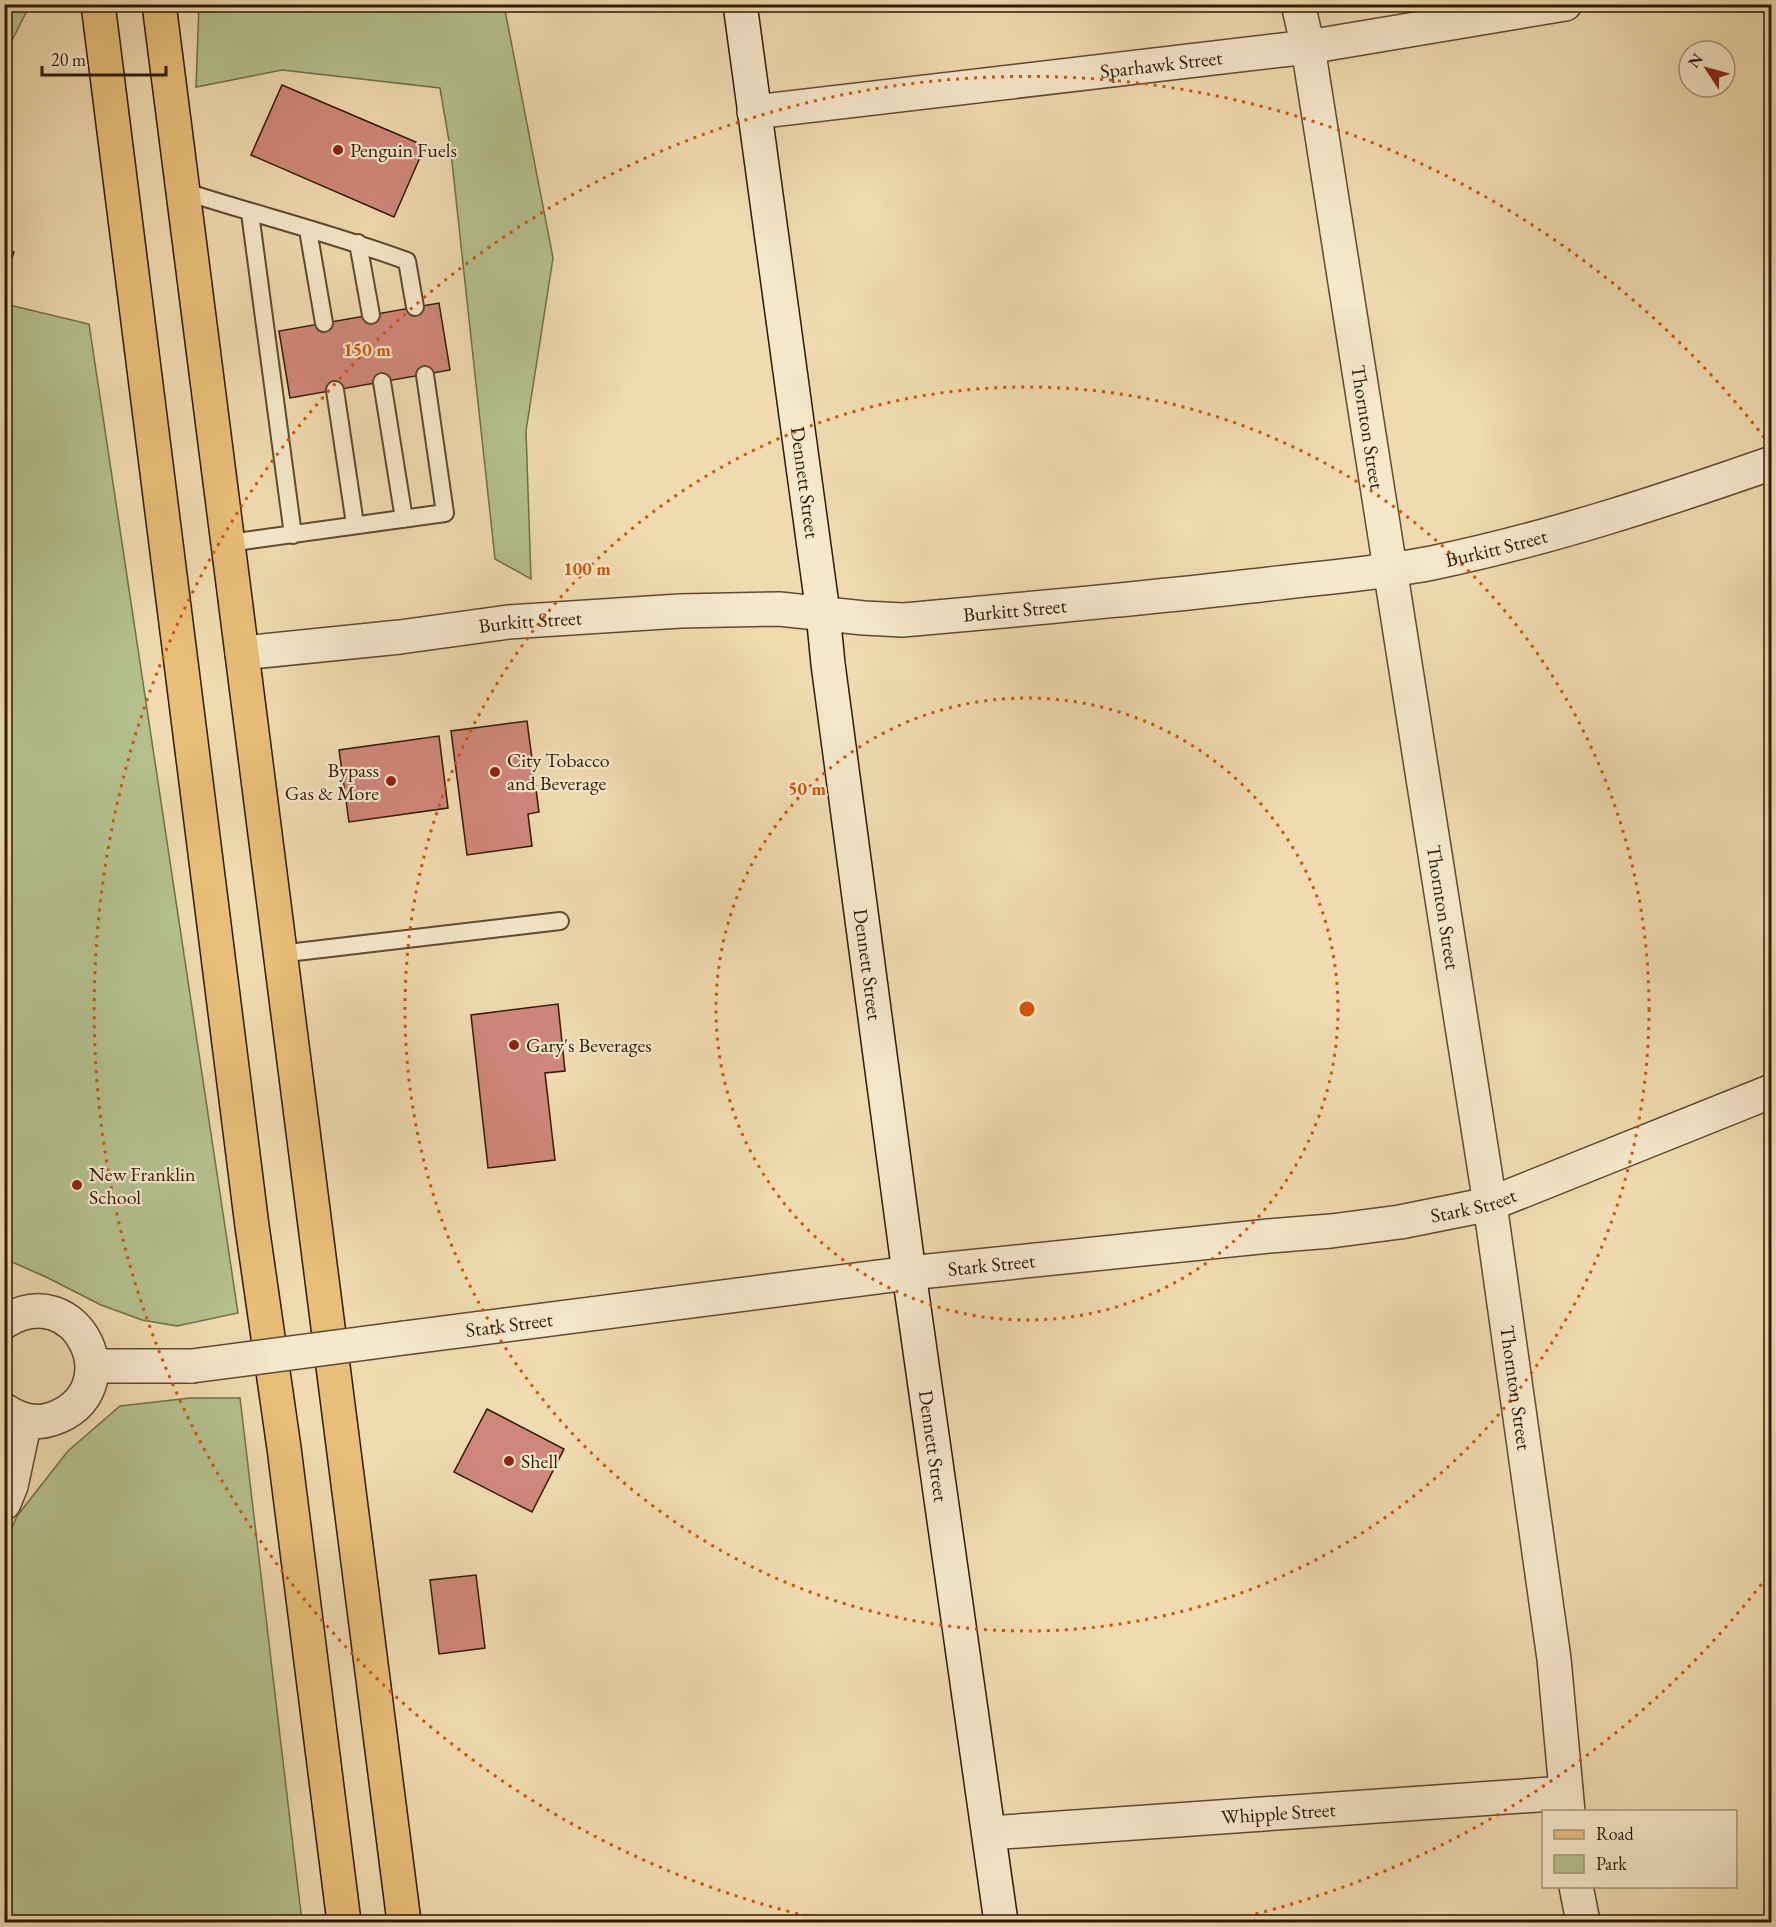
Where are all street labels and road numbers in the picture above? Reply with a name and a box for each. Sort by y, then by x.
street label: Sparhawk Street [1099,44,1224,84]
street label: Thornton Street [1345,363,1391,492]
street label: Dennett Street [785,425,826,541]
street label: Burkitt Street [1443,522,1551,573]
street label: Burkitt Street [962,592,1068,628]
street label: Burkitt Street [477,604,583,639]
street label: Thornton Street [1421,843,1466,972]
street label: Dennett Street [848,907,888,1023]
street label: Stark Street [1428,1182,1521,1229]
street label: Stark Street [946,1247,1037,1282]
street label: Stark Street [464,1306,555,1343]
street label: Thornton Street [1494,1324,1538,1453]
street label: Dennett Street [913,1389,954,1504]
street label: Whipple Street [1220,1796,1337,1830]

